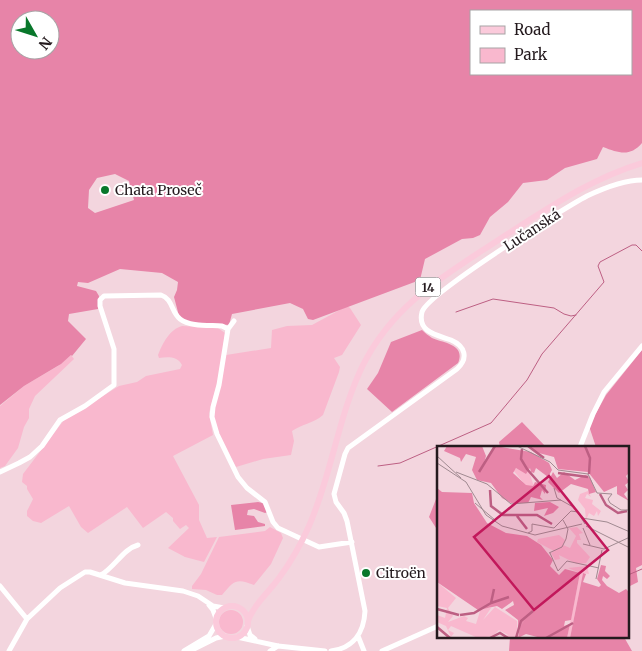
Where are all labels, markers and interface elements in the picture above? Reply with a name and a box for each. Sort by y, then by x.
north arrow [10,10,60,60]
legend [470,10,632,75]
text: Road [514,20,550,39]
text: N [35,33,56,53]
text: Park [514,45,548,64]
place label: Chata Proseč [115,181,202,199]
marker: Chata Proseč [99,184,111,196]
street label: Lučanská [500,205,564,255]
road number: 14 [416,278,440,296]
inset map [437,446,630,638]
place label: Citroën [376,564,426,582]
marker: Citroën [360,567,372,579]

